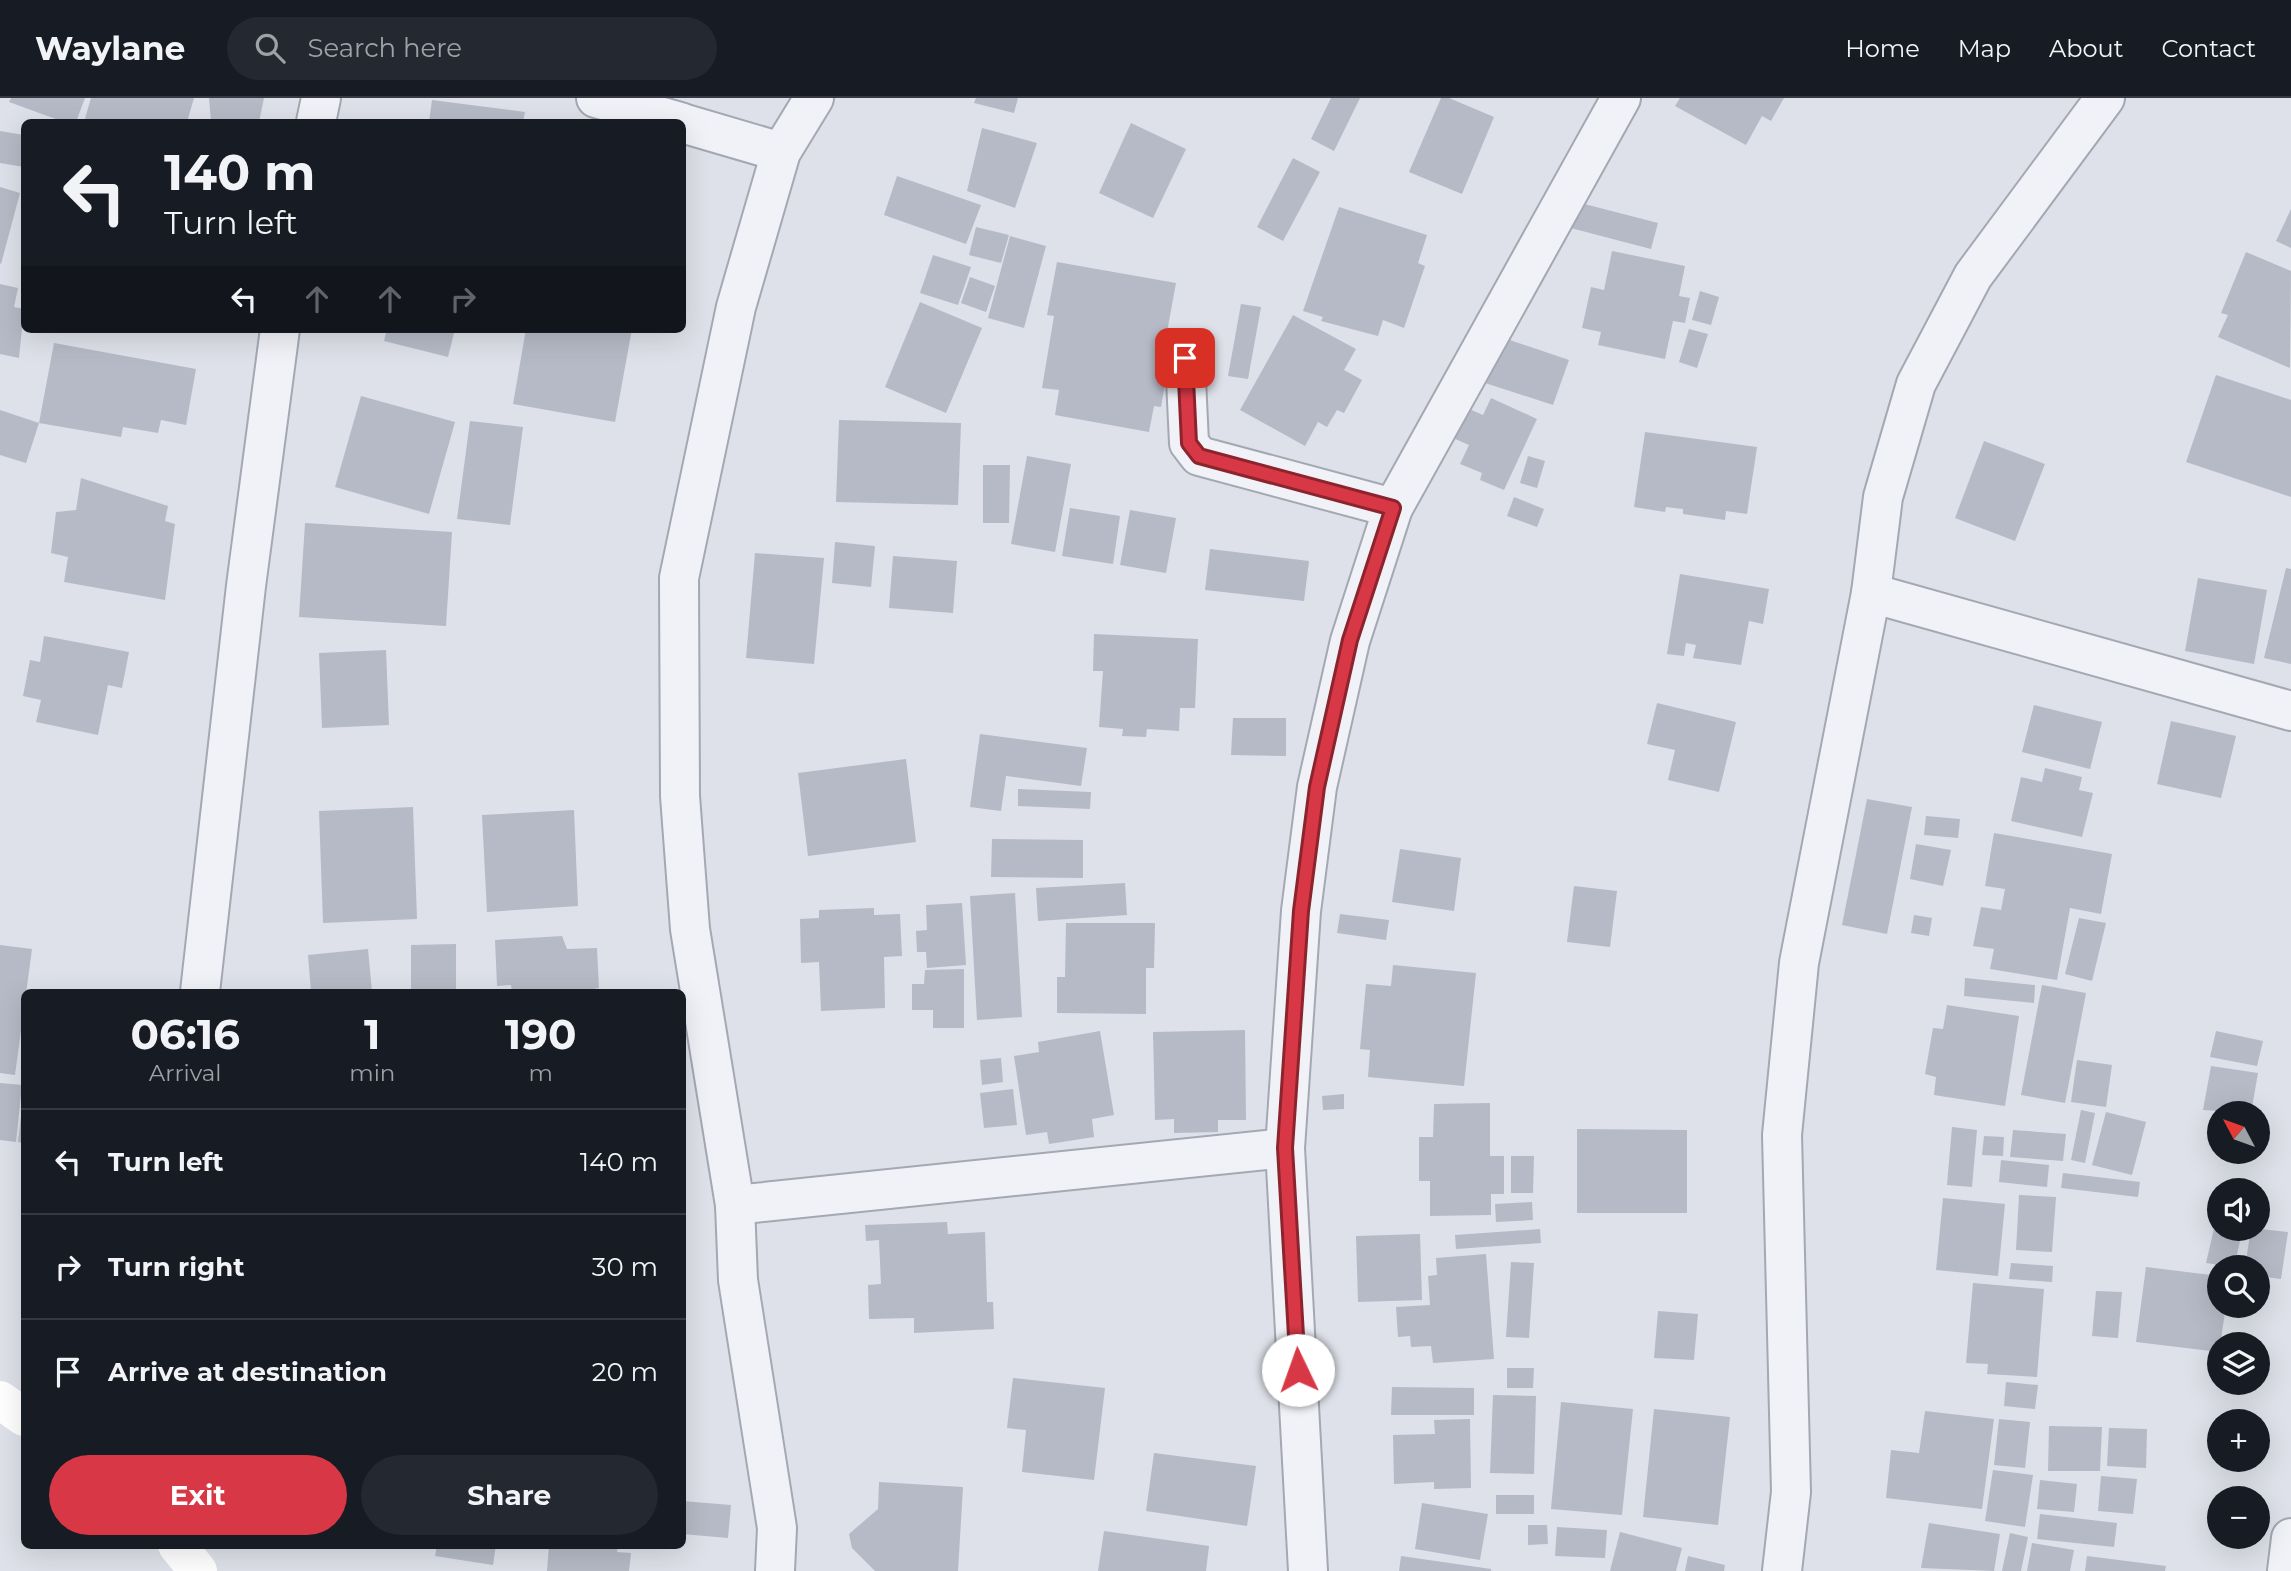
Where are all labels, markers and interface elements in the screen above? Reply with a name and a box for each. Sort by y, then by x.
search box [227,17,717,80]
text: Waylane [35,28,185,68]
icon: search [251,29,289,67]
text: Search here [307,32,462,64]
text: Home [1845,34,1920,63]
text: Map [1958,34,2011,63]
text: About [2049,34,2123,63]
text: Contact [2161,34,2256,63]
text: 140 m [164,143,316,202]
icon: left [49,147,140,238]
text: Turn left [164,203,298,242]
icon: left [225,280,263,318]
icon: ahead [298,280,336,318]
icon: ahead [371,280,409,318]
icon: right [444,280,482,318]
pin [1155,328,1215,388]
icon: arrive [1166,339,1204,377]
text: 06:16 [130,1008,240,1060]
text: 1 [364,1008,381,1060]
text: 190 [505,1008,577,1060]
text: Arrival [149,1059,221,1087]
text: min [349,1059,395,1087]
text: m [528,1059,553,1087]
north arrow [2207,1101,2270,1164]
map controls [2207,1101,2270,1549]
icon: left [49,1143,87,1181]
text: Turn left [108,1146,224,1178]
text: 140 m [580,1146,658,1178]
button: sound [2207,1178,2270,1241]
icon: right [49,1248,87,1286]
text: Turn right [108,1251,244,1283]
text: 30 m [592,1251,658,1283]
button: search [2207,1255,2270,1318]
button: layers [2207,1332,2270,1395]
position arrow [1261,1333,1335,1407]
icon: arrive [49,1353,87,1391]
text: Arrive at destination [108,1356,387,1388]
text: 20 m [592,1356,658,1388]
button: + [2207,1409,2270,1472]
button: Exit [49,1455,347,1535]
button: Share [361,1455,658,1535]
button: − [2207,1486,2270,1549]

